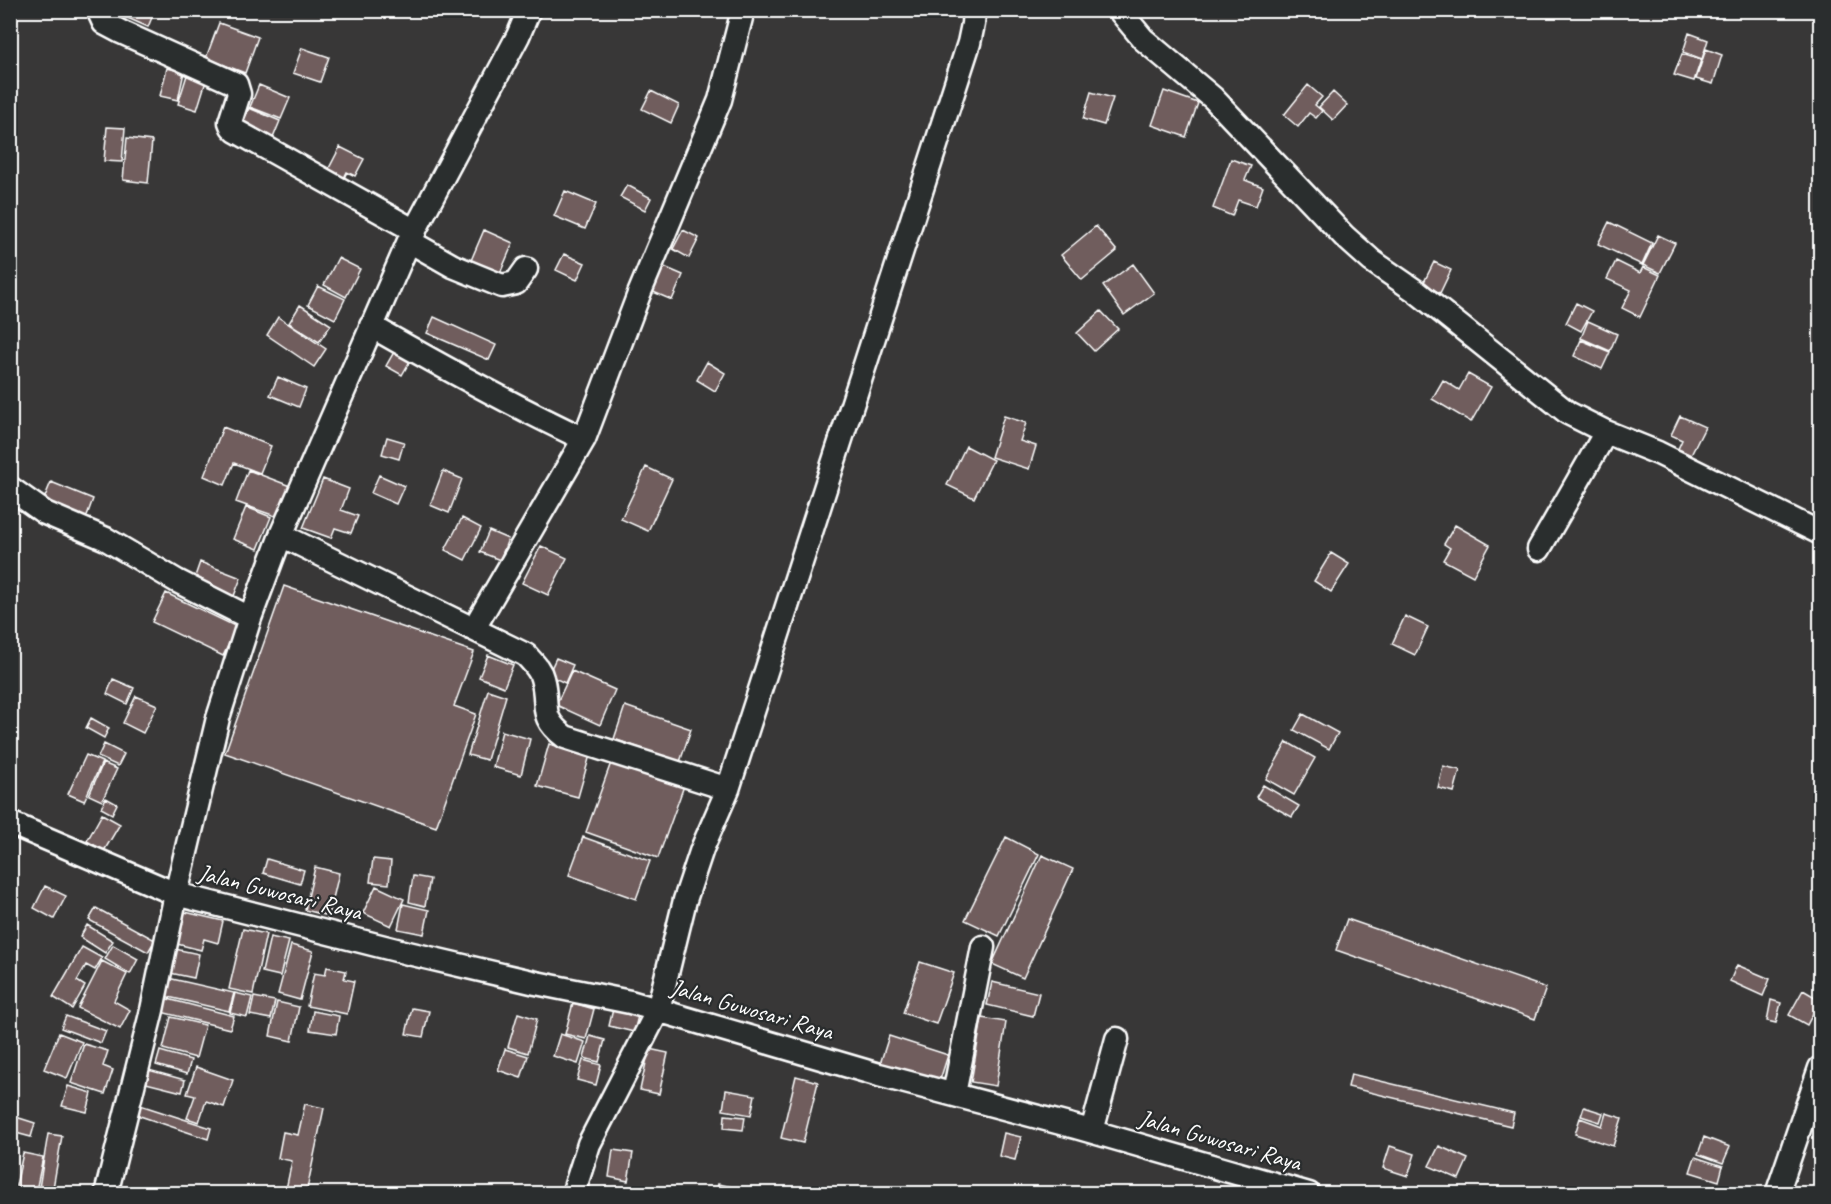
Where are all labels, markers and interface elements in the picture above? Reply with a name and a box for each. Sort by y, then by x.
street label: Jalan Guwosari Raya [194,857,366,927]
street label: Jalan Guwosari Raya [667,971,838,1047]
street label: Jalan Guwosari Raya [1135,1102,1306,1178]

